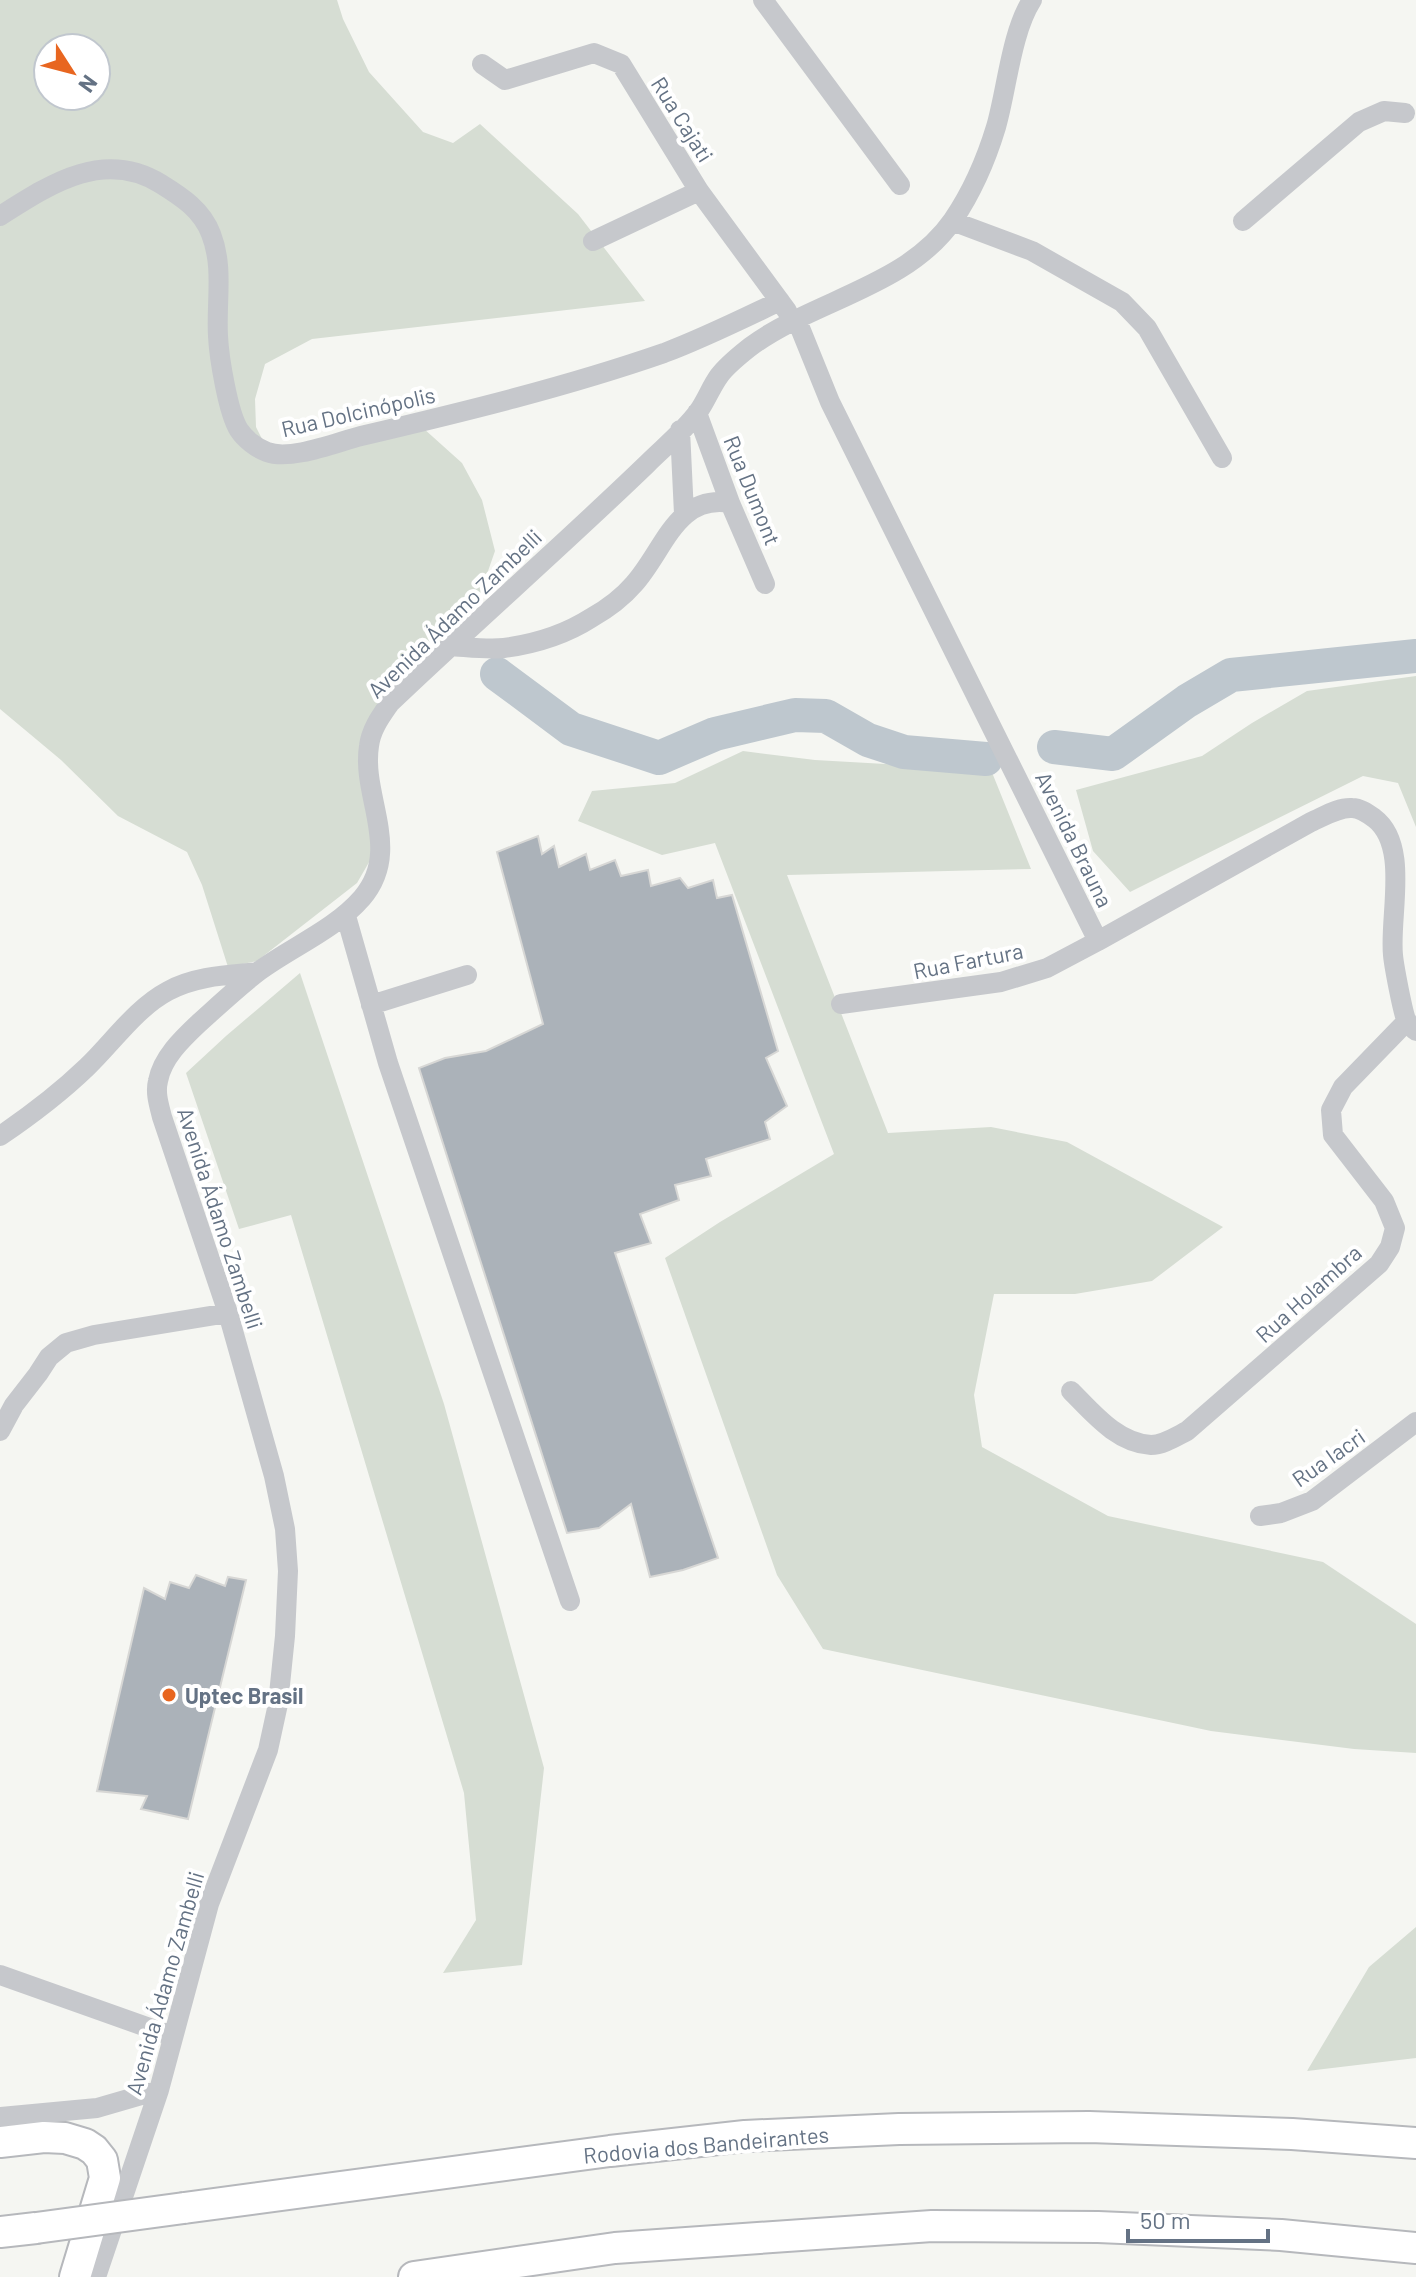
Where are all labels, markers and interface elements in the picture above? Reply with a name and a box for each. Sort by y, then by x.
north arrow [32,32,112,112]
text: N [74,71,104,98]
street label: Rua Cajati [647,72,719,166]
street label: Rua Dolcinópolis [278,381,438,441]
street label: Rua Dumont [719,431,787,549]
street label: Avenida Ádamo Zambelli [362,523,546,703]
street label: Avenida Brauna [1031,767,1119,911]
street label: Rua Fartura [911,937,1025,983]
street label: Avenida Ádamo Zambelli [173,1104,269,1332]
street label: Rua Holambra [1250,1239,1366,1347]
street label: Rua Iacri [1287,1423,1369,1491]
place label: Uptec Brasil [185,1682,303,1708]
marker: Uptec Brasil [160,1686,178,1704]
street label: Avenida Ádamo Zambelli [120,1868,208,2098]
street label: Rodovia dos Bandeirantes [582,2120,830,2168]
scale bar [1128,2193,1268,2243]
text: 50 m [1140,2205,1191,2234]

